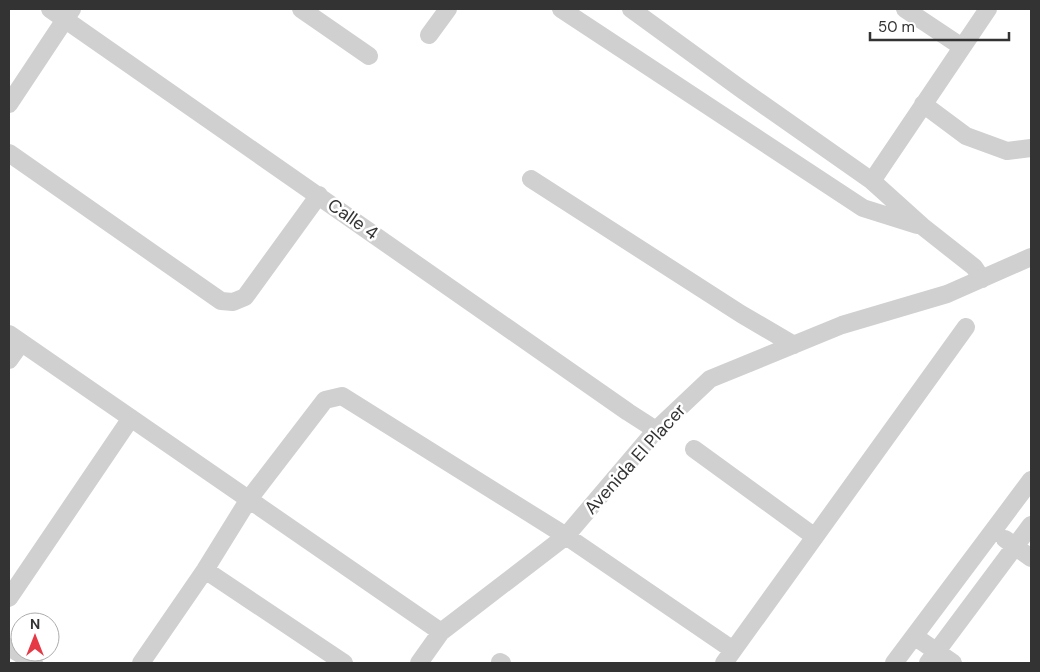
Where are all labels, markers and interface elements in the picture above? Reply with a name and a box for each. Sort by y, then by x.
scale bar [870,10,1009,42]
text: 50 m [878,17,915,37]
street label: Calle 4 [323,193,383,245]
street label: Avenida El Placer [579,398,691,520]
north arrow [10,612,60,662]
text: N [30,615,40,633]

